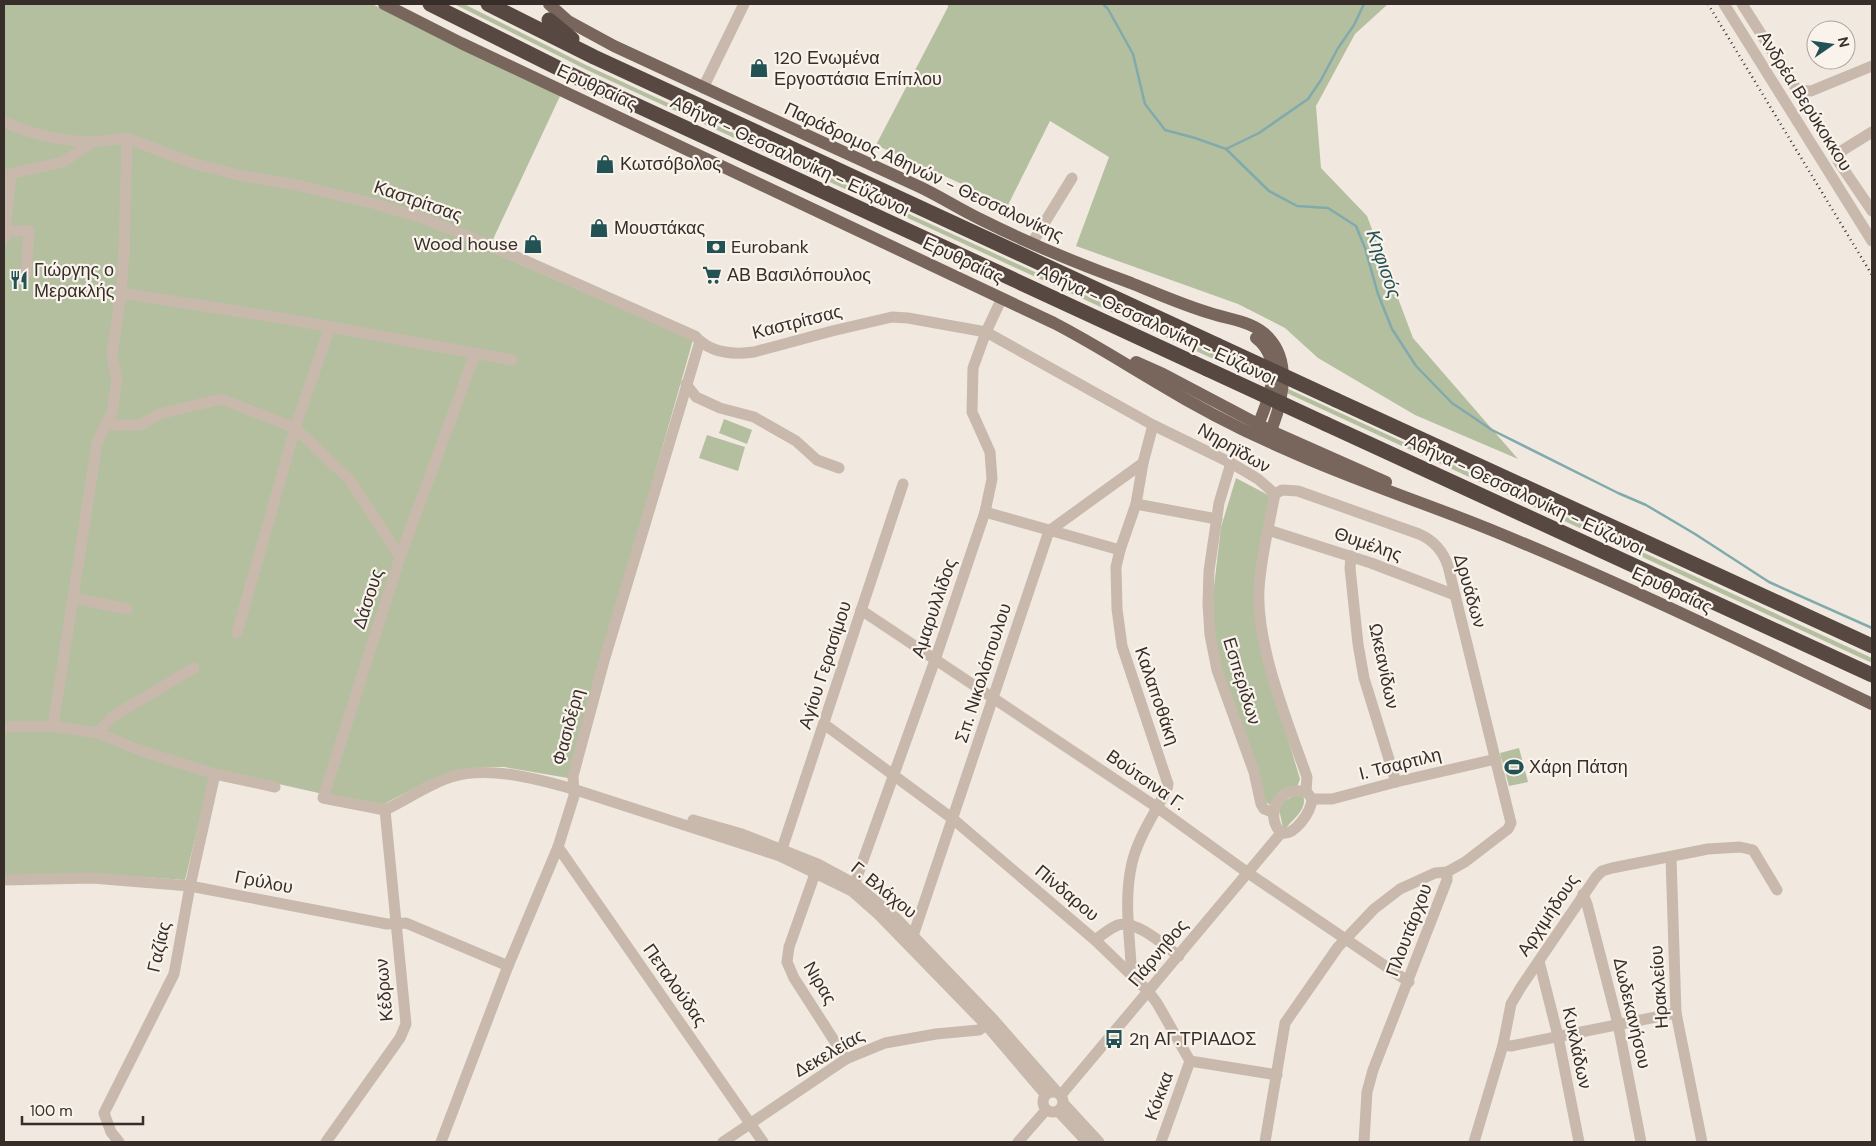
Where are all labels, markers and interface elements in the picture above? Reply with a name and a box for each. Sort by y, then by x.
north arrow [1806,20,1856,70]
street label: Ανδρέα Βερύκοκκου [1752,26,1858,176]
text: N [1834,35,1854,49]
place label: 120 Ενωμένα Εργοστάσια Επίπλου [774,46,942,91]
shop icon: 120 Ενωμένα Εργοστάσια Επίπλου [748,57,770,79]
street label: Ερυθραίας [553,58,641,116]
street label: Αθήνα - Θεσσαλονίκη - Εύζωνοι [667,90,913,222]
street label: Παράδρομος Αθηνών - Θεσσαλονίκης [780,97,1068,248]
place label: Κωτσόβολος [620,152,721,176]
shop icon: Κωτσόβολος [594,153,616,175]
street label: Καστρίτσας [371,175,466,227]
place label: Μουστάκας [614,216,705,240]
shop icon: Μουστάκας [588,217,610,239]
water label: Κηφισός [1361,226,1408,302]
street label: Ερυθραίας [919,231,1007,289]
place label: Wood house [413,232,518,256]
shop icon: Wood house [522,233,544,255]
place label: Eurobank [731,235,809,259]
bank icon: Eurobank [705,236,727,258]
place label: Γιώργης ο Μερακλής [34,258,115,303]
street label: Αθήνα - Θεσσαλονίκη - Εύζωνοι [1034,259,1280,391]
place label: ΑΒ Βασιλόπουλος [727,263,871,287]
supermarket icon: ΑΒ Βασιλόπουλος [701,264,723,286]
restaurant icon: Γιώργης ο Μερακλής [8,269,30,291]
street label: Καστρίτσας [750,299,845,345]
street label: Νηρηϊδων [1193,418,1275,478]
street label: Αθήνα - Θεσσαλονίκη - Εύζωνοι [1402,429,1648,561]
street label: Θυμέλης [1331,521,1405,567]
street label: Δρυάδων [1448,551,1492,631]
street label: Αμαρυλλίδος [906,555,962,661]
street label: Ερυθραίας [1628,561,1716,619]
street label: Δάσους [347,565,389,632]
street label: Αγίου Γερασίμου [793,598,857,732]
street label: Σπ. Νικολόπουλου [949,600,1017,746]
street label: Ωκεανίδων [1363,621,1405,711]
street label: Εσπερίδων [1217,634,1267,728]
street label: Καλαποθάκη [1129,644,1185,748]
street label: Φασιδέρη [546,686,590,768]
street label: Ι. Τσαρτιλη [1356,742,1444,786]
street label: Βούτσινα Γ. [1102,744,1190,816]
place label: Χάρη Πάτση [1529,755,1628,779]
sports icon: Χάρη Πάτση [1503,756,1525,778]
street label: Γ. Βλάχου [846,856,922,924]
street label: Πίνδαρου [1030,859,1104,927]
street label: Γρύλου [233,865,295,899]
street label: Αρχιμήδους [1512,869,1585,961]
street label: Πλουτάρχου [1380,880,1438,980]
street label: Πάρνηθος [1123,914,1194,992]
street label: Γαζίας [142,919,177,975]
street label: Πεταλούδας [638,939,713,1031]
street label: Ηρακλείου [1644,944,1674,1030]
street label: Δωδεκανήσου [1608,955,1656,1071]
street label: Κέδρων [369,957,399,1023]
street label: Νιρας [798,957,842,1009]
street label: Κυκλάδων [1557,1005,1597,1091]
street label: Δεκελείας [790,1023,869,1083]
place label: 2η ΑΓ.ΤΡΙΑΔΟΣ [1129,1027,1256,1051]
bus stop icon: 2η ΑΓ.ΤΡΙΑΔΟΣ [1103,1028,1125,1050]
street label: Κόκκα [1139,1068,1179,1124]
scale bar [22,1094,144,1126]
text: 100 m [30,1101,73,1121]

